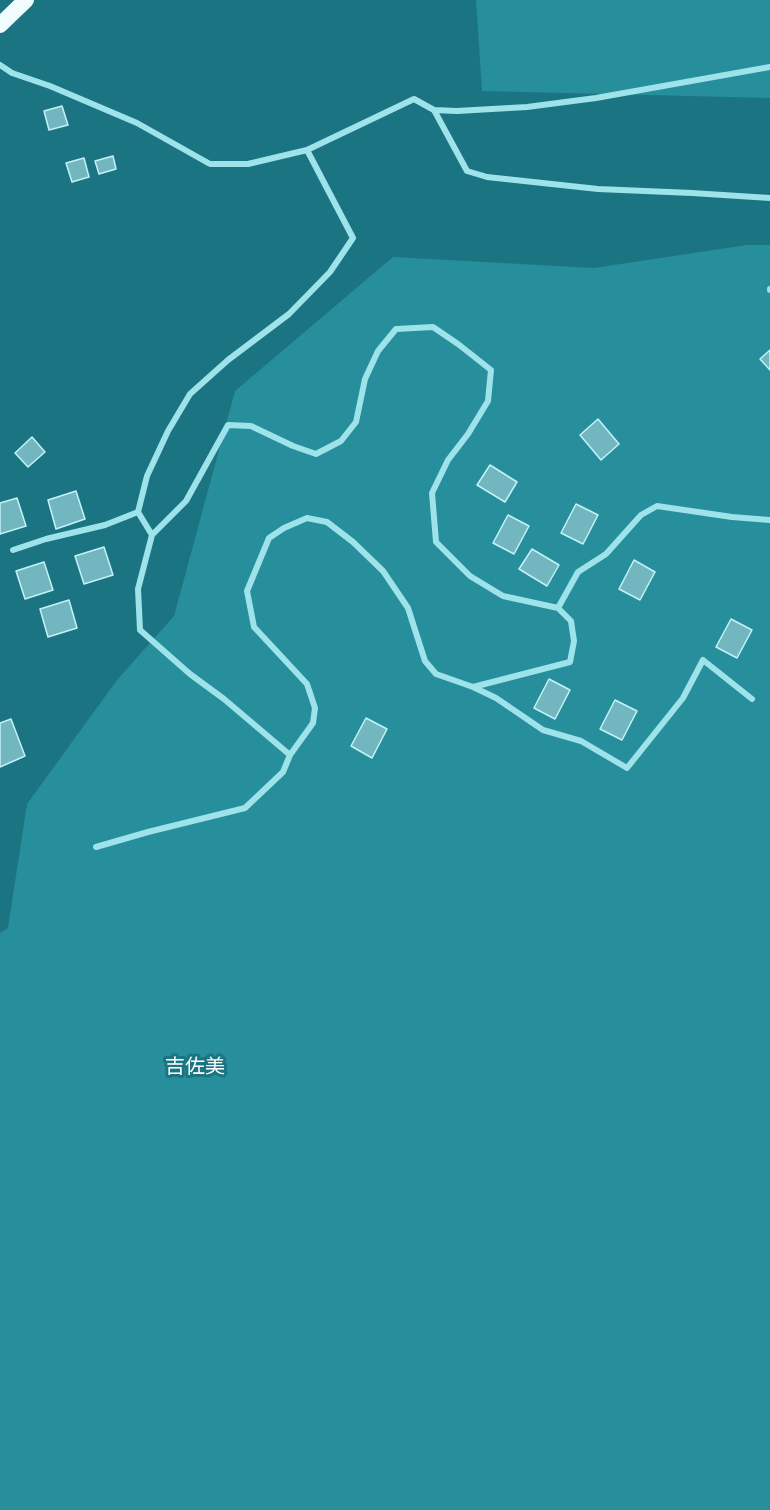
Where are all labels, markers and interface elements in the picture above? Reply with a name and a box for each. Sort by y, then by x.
district label: 吉佐美 [165,1055,225,1079]

